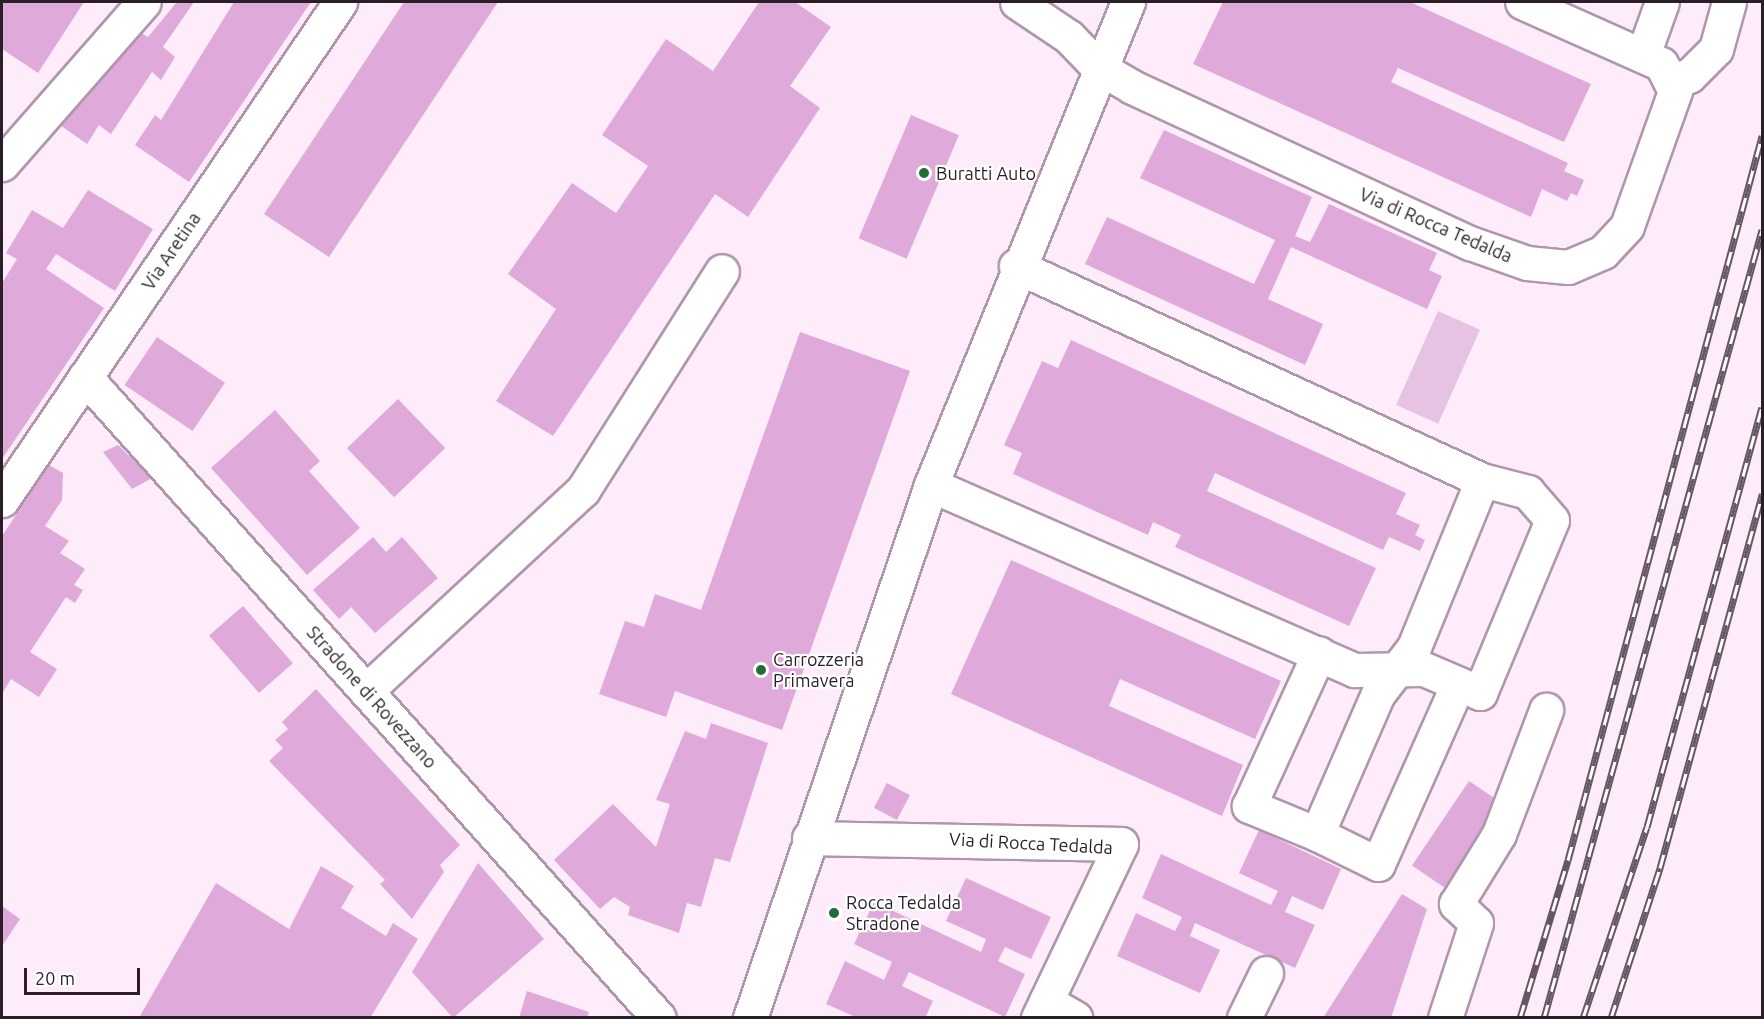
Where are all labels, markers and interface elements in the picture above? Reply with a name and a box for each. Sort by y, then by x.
place label: Buratti Auto [936,162,1036,184]
marker: Buratti Auto [917,166,931,180]
street label: Via di Rocca Tedalda [1356,183,1516,267]
street label: Via Aretina [137,208,205,294]
street label: Stradone di Rovezzano [302,621,442,773]
place label: Carrozzeria Primavera [773,649,864,692]
marker: Carrozzeria Primavera [754,663,768,677]
street label: Via di Rocca Tedalda [949,828,1113,858]
place label: Rocca Tedalda Stradone [846,892,961,934]
marker: Rocca Tedalda Stradone [827,906,841,920]
scale bar [27,956,142,994]
text: 20 m [35,968,75,988]

